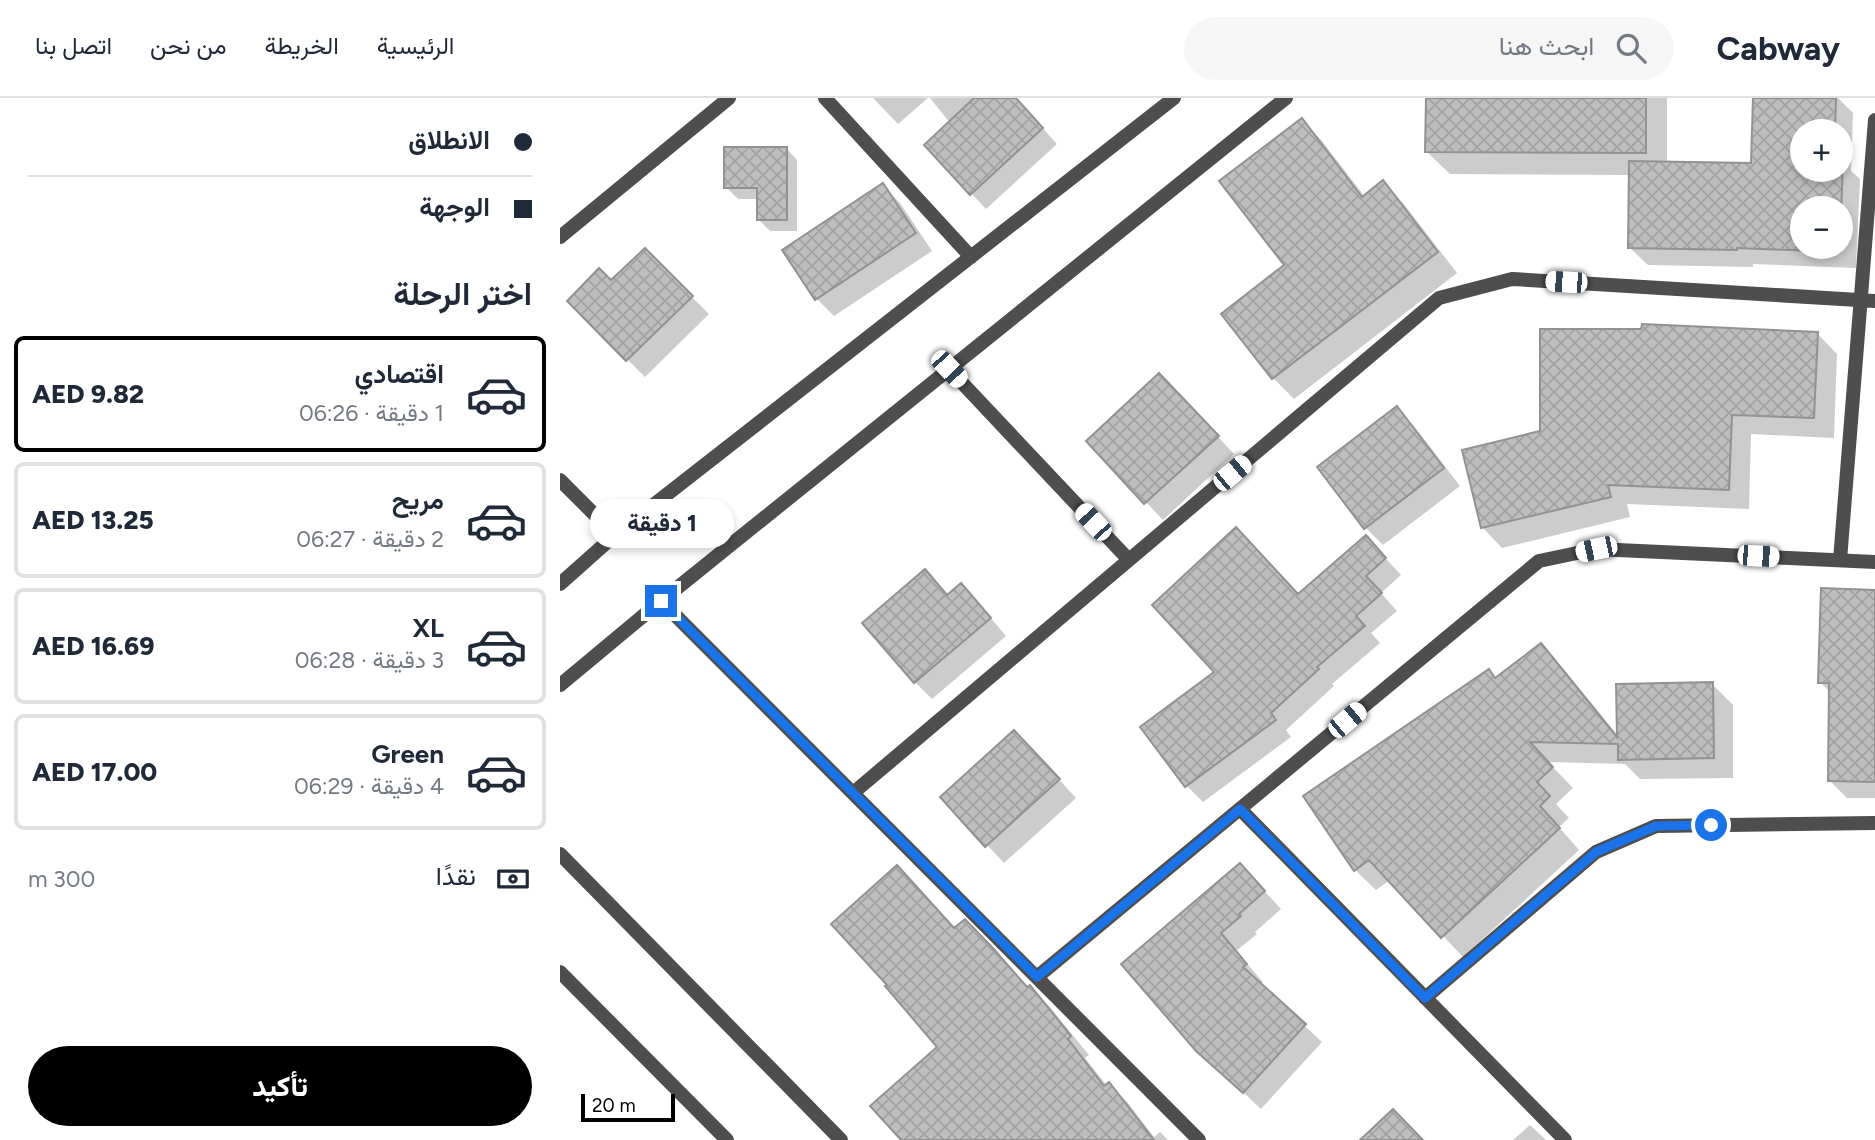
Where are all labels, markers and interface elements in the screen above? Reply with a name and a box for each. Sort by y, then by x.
search box [1184,17,1674,80]
icon: search [1612,29,1650,67]
text: Cabway [1716,29,1840,68]
text: ابحث هنا [1499,30,1594,62]
text: اتصل بنا [35,31,112,60]
text: من نحن [150,31,227,60]
text: الخريطة [265,31,339,60]
text: الرئيسية [377,31,454,60]
map controls [1790,119,1853,259]
button: + [1790,119,1853,182]
text: الانطلاق [408,124,490,156]
text: الوجهة [419,191,490,223]
button: − [1790,196,1853,259]
car [1545,270,1588,294]
text: اختر الرحلة [393,275,532,313]
car [927,346,972,392]
text: اقتصادي [355,358,444,390]
icon: car [465,363,528,426]
text: AED 9.82 [32,378,144,410]
text: 1 دقيقة · 06:26 [299,399,444,427]
car [1210,451,1255,495]
text: مريح [392,484,444,516]
icon: car [465,489,528,552]
car [1071,499,1116,545]
callout: 1 دقيقة [589,500,733,548]
text: AED 13.25 [32,504,154,536]
text: 1 دقيقة [627,509,697,537]
text: 2 دقيقة · 06:27 [296,525,444,553]
car [1574,534,1619,564]
car [1737,544,1780,568]
route end [645,585,677,617]
text: XL [412,612,444,644]
icon: car [465,615,528,678]
text: AED 16.69 [32,630,154,662]
text: 3 دقيقة · 06:28 [295,646,444,674]
car [1325,698,1370,742]
text: Green [371,738,444,770]
icon: car [465,741,528,804]
text: AED 17.00 [32,756,157,788]
text: 4 دقيقة · 06:29 [294,772,444,800]
route start [1695,809,1727,841]
text: نقدًا [436,860,476,892]
icon: cash [494,860,532,898]
text: 300 m [28,865,95,893]
button: تأكيد [28,1046,532,1126]
scale bar [581,1091,676,1123]
text: 20 m [592,1094,636,1117]

